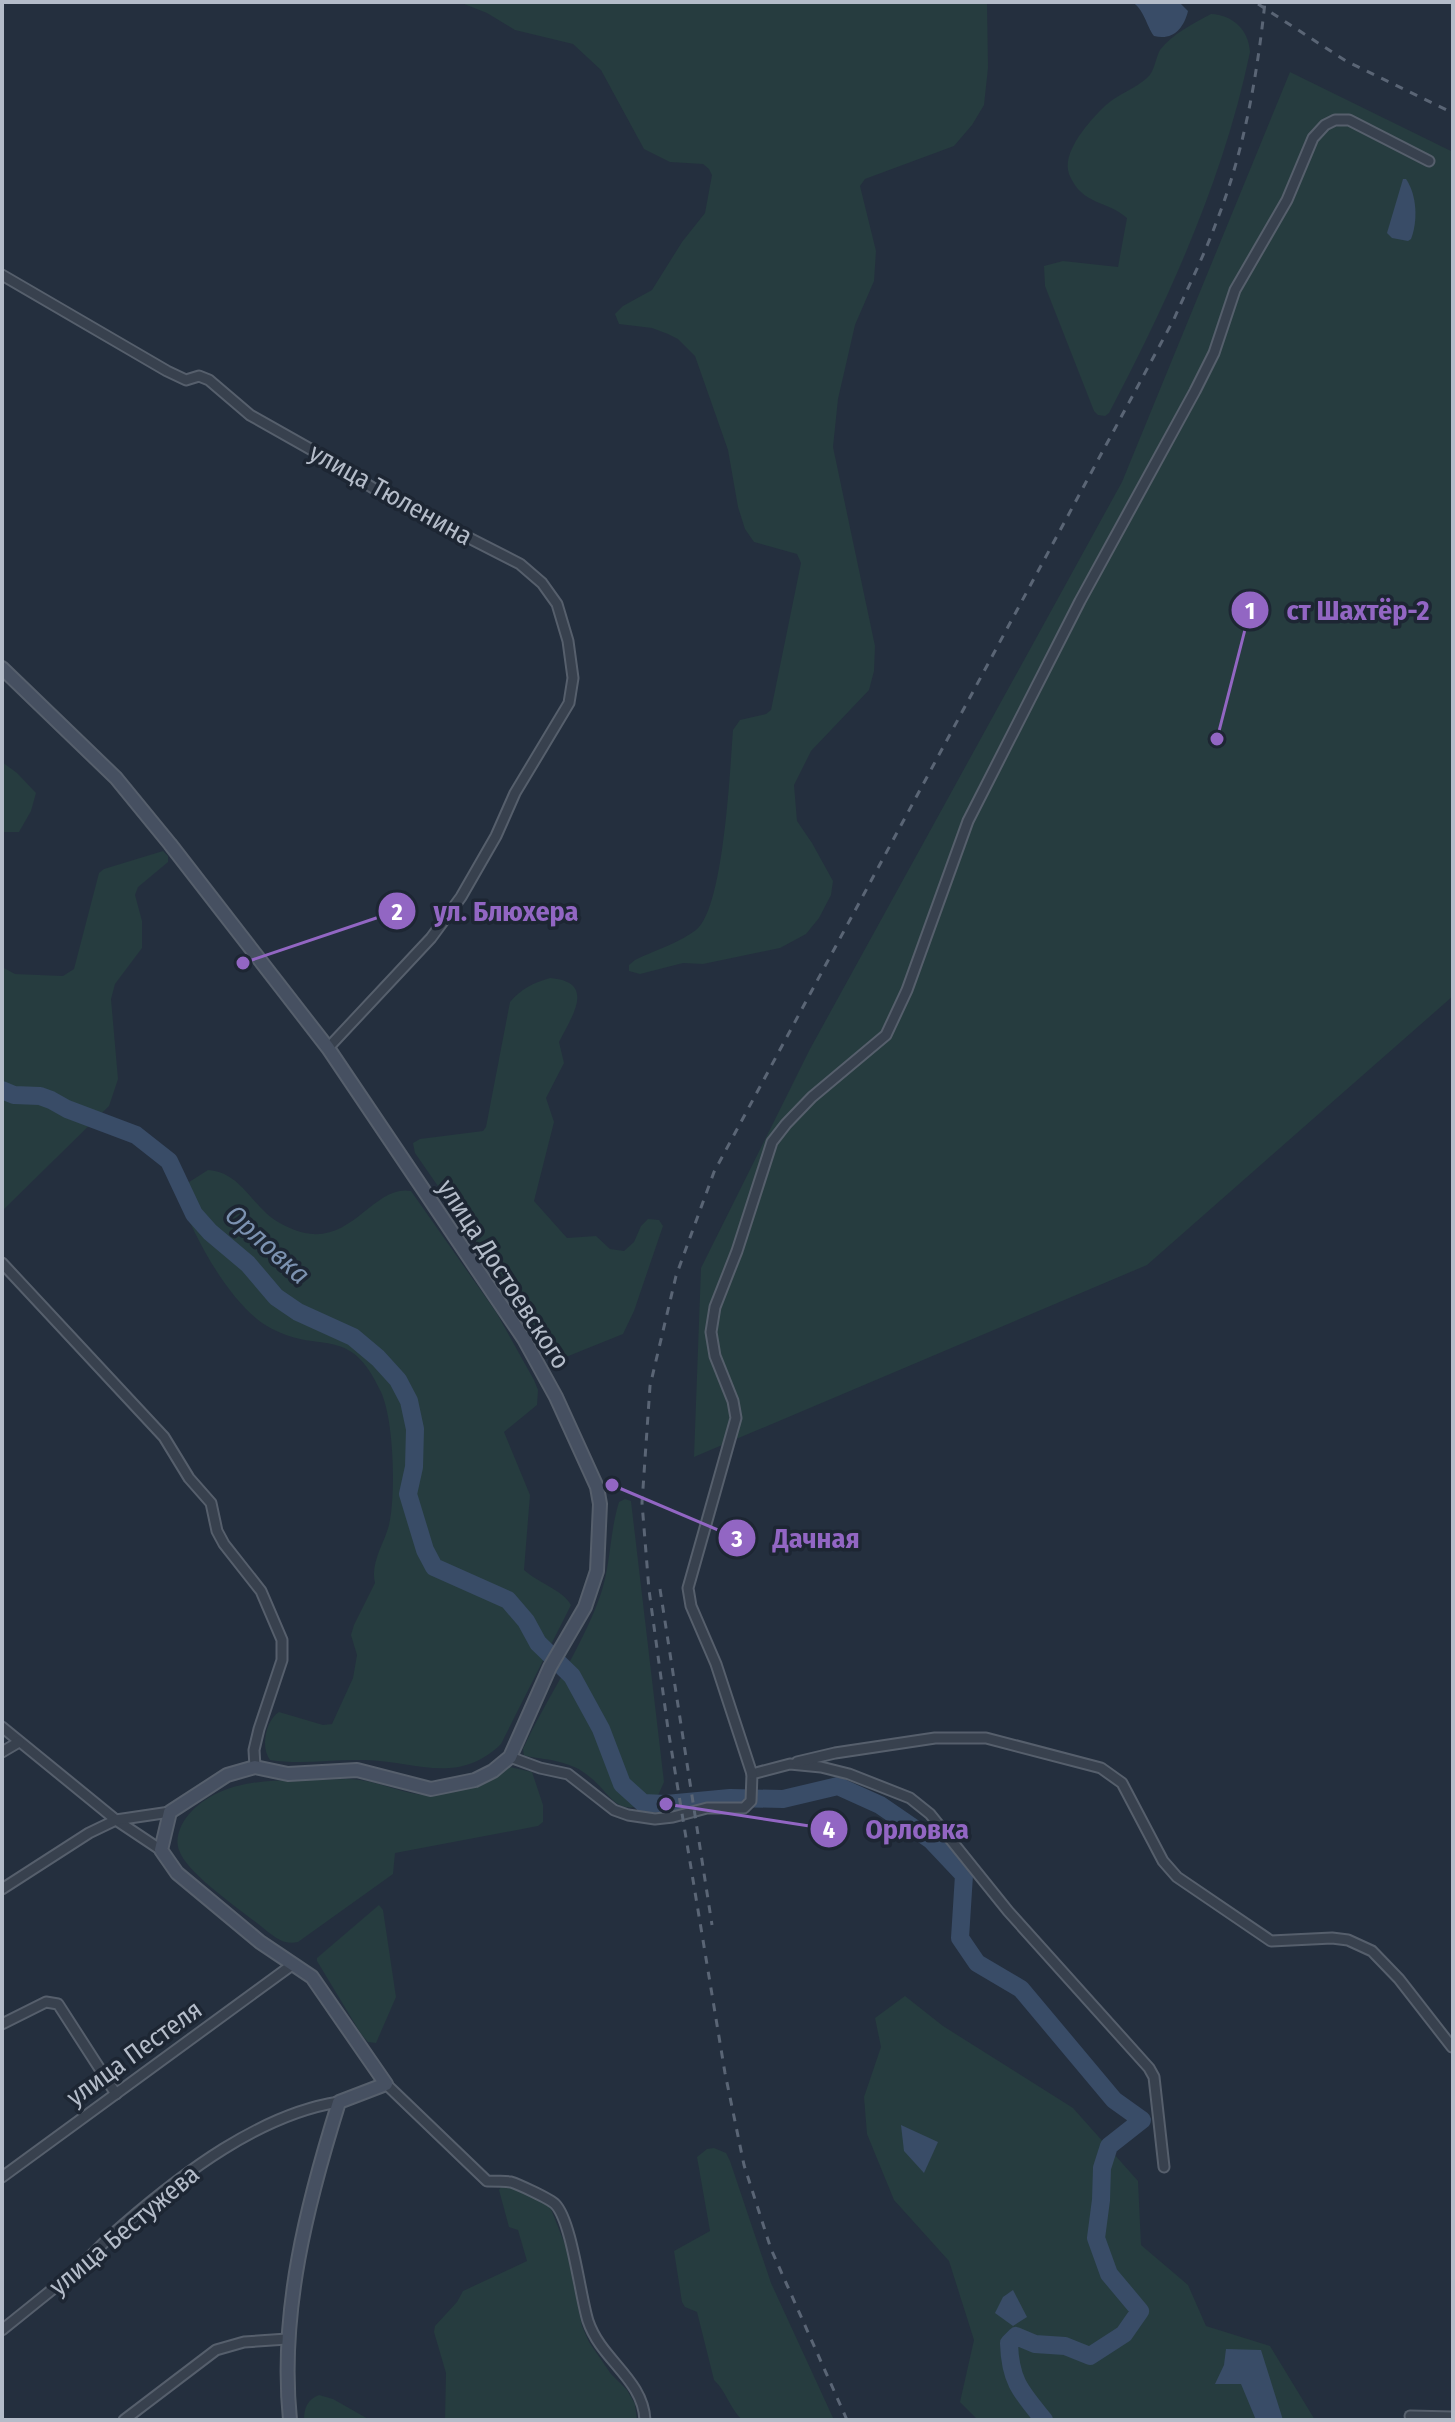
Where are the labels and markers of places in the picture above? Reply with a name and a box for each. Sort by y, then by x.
callout: ст Шахтёр-2 [1230,584,1445,636]
callout: ул. Блюхера [377,885,594,937]
callout: Дачная [717,1512,876,1564]
callout: Орловка [809,1803,984,1855]

